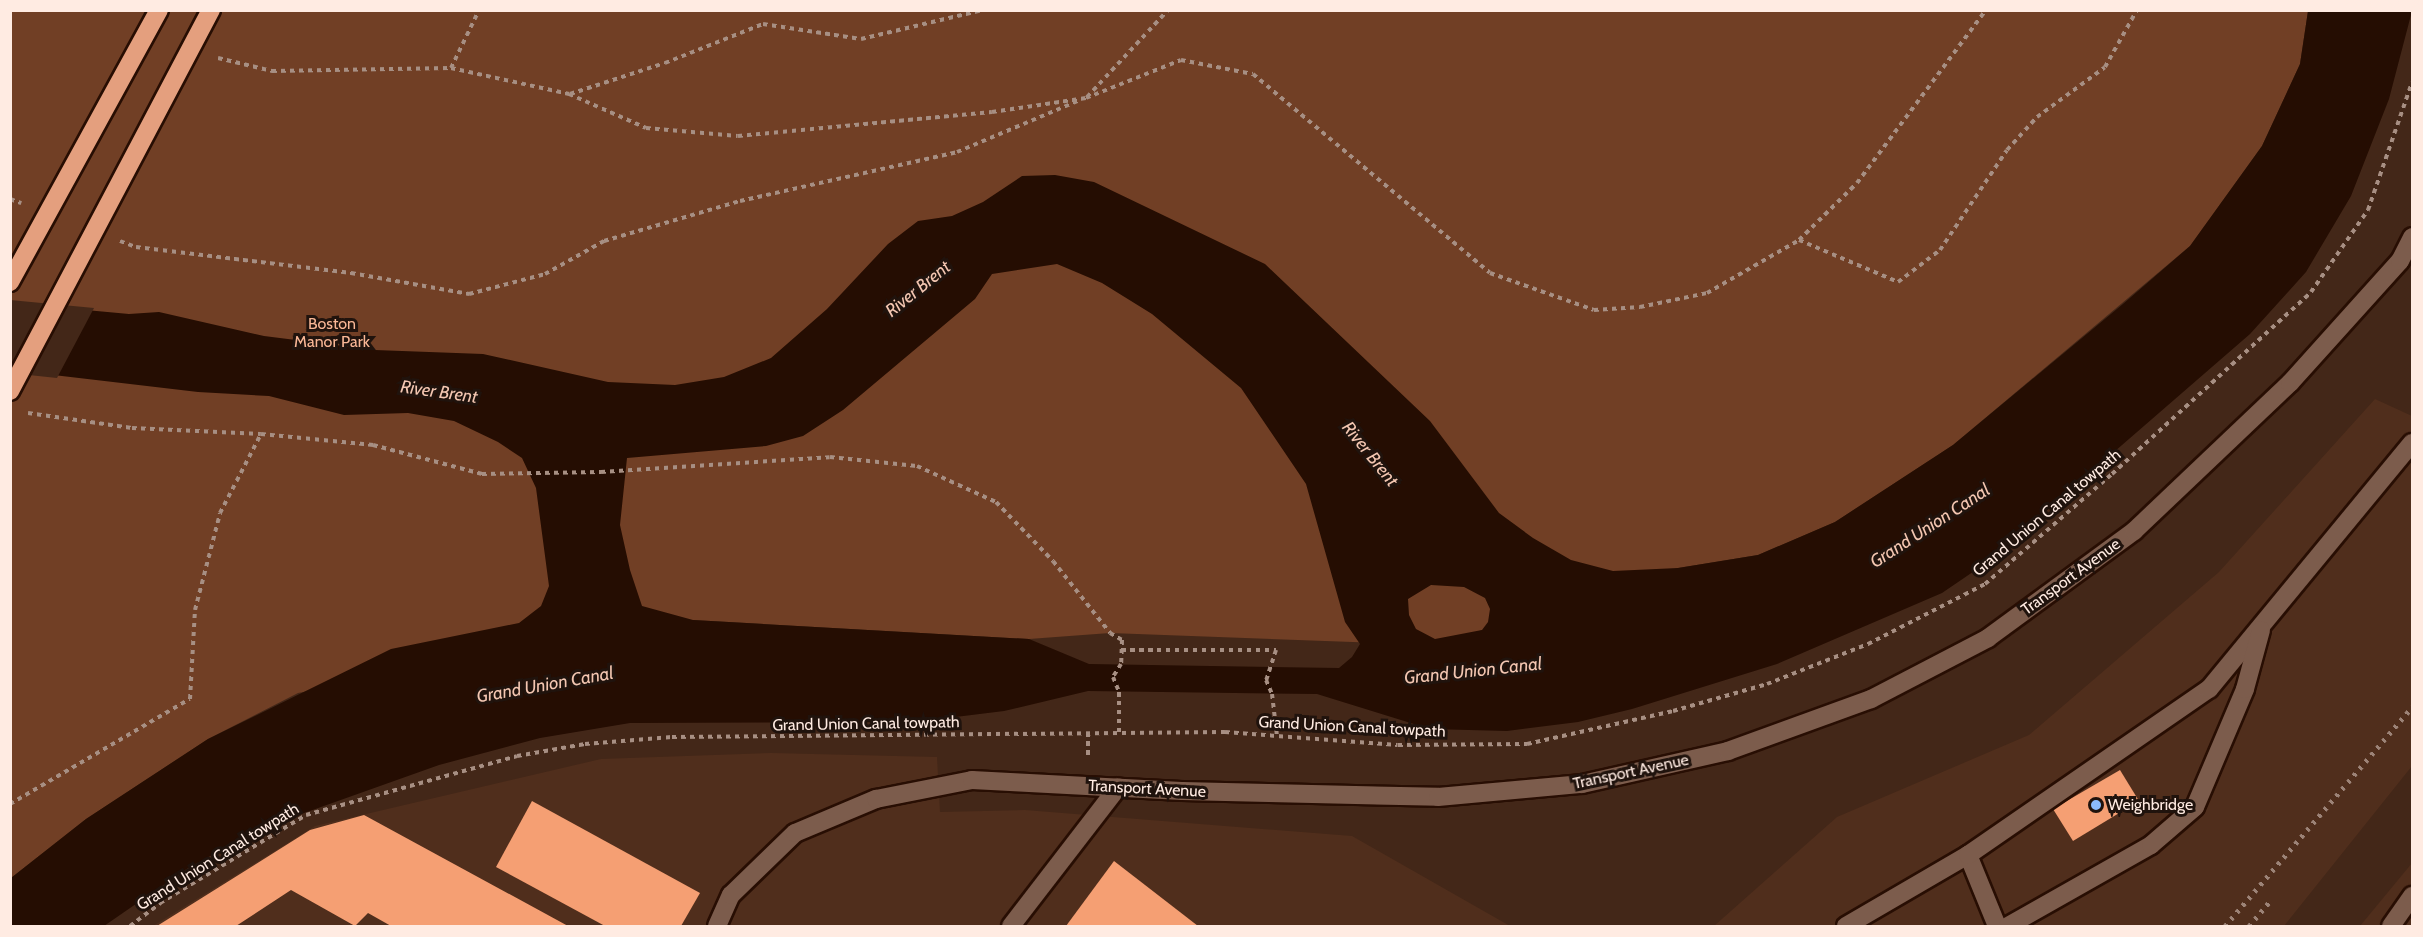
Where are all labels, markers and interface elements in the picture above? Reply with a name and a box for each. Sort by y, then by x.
water label: River Brent [881,256,955,322]
park label: Boston Manor Park [294,314,370,352]
water label: River Brent [399,376,479,408]
water label: River Brent [1337,417,1403,491]
street label: Grand Union Canal towpath [1969,445,2125,581]
water label: Grand Union Canal [1866,479,1994,573]
street label: Transport Avenue [2018,535,2124,619]
water label: Grand Union Canal [1403,653,1543,689]
water label: Grand Union Canal [475,662,615,708]
street label: Grand Union Canal towpath [772,713,960,735]
street label: Grand Union Canal towpath [1258,713,1446,741]
street label: Transport Avenue [1571,750,1691,794]
street label: Transport Avenue [1088,776,1206,802]
place label: Weighbridge [2108,795,2193,815]
marker: Weighbridge [2089,798,2103,812]
street label: Grand Union Canal towpath [133,799,303,915]

